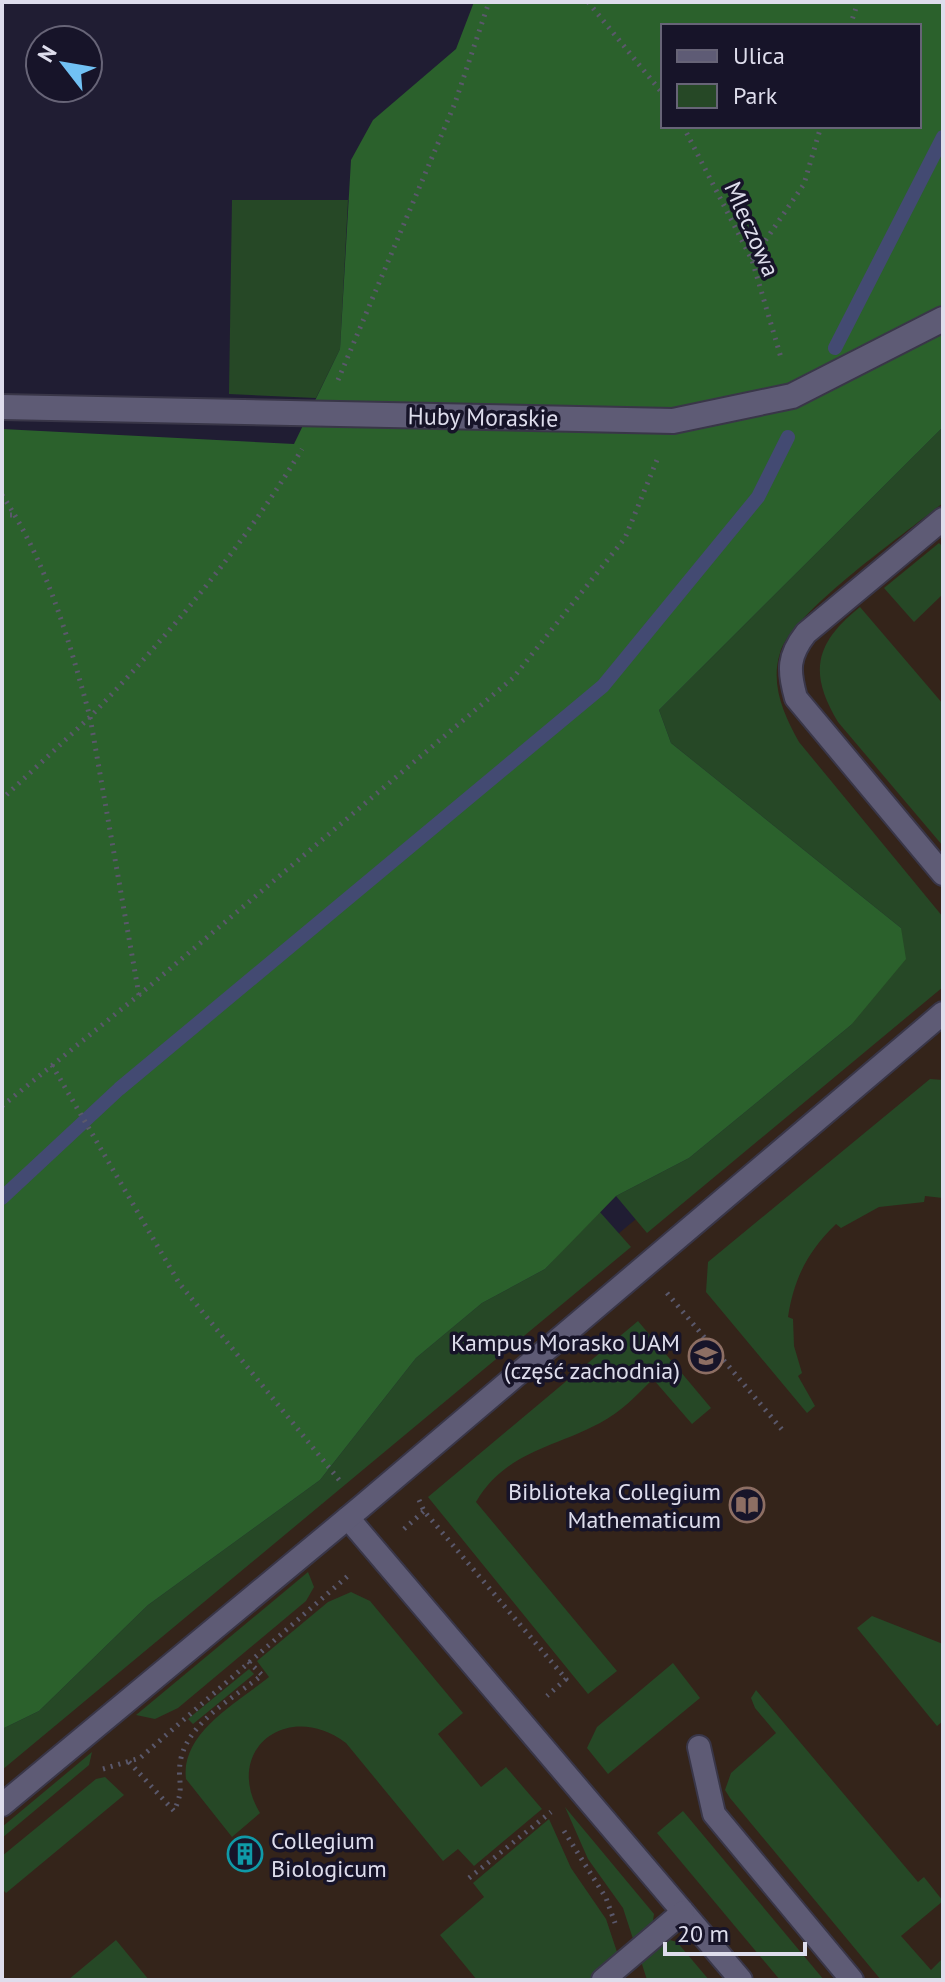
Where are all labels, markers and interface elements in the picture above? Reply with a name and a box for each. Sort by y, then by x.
north arrow [24,24,104,104]
legend [661,24,921,128]
text: N [31,40,63,67]
text: Ulica [733,40,785,71]
text: Park [733,80,778,111]
street label: Mleczowa [717,177,787,281]
street label: Huby Moraskie [407,400,559,434]
place label: Kampus Morasko UAM (część zachodnia) [451,1327,680,1386]
school or university icon: Kampus Morasko UAM (część zachodnia) [687,1337,725,1375]
place label: Biblioteka Collegium Mathematicum [508,1476,721,1535]
library icon: Biblioteka Collegium Mathematicum [728,1486,766,1524]
place label: Collegium Biologicum [271,1825,387,1884]
building icon: Collegium Biologicum [226,1835,264,1873]
scale bar [665,1906,805,1956]
text: 20 m [677,1918,729,1949]

